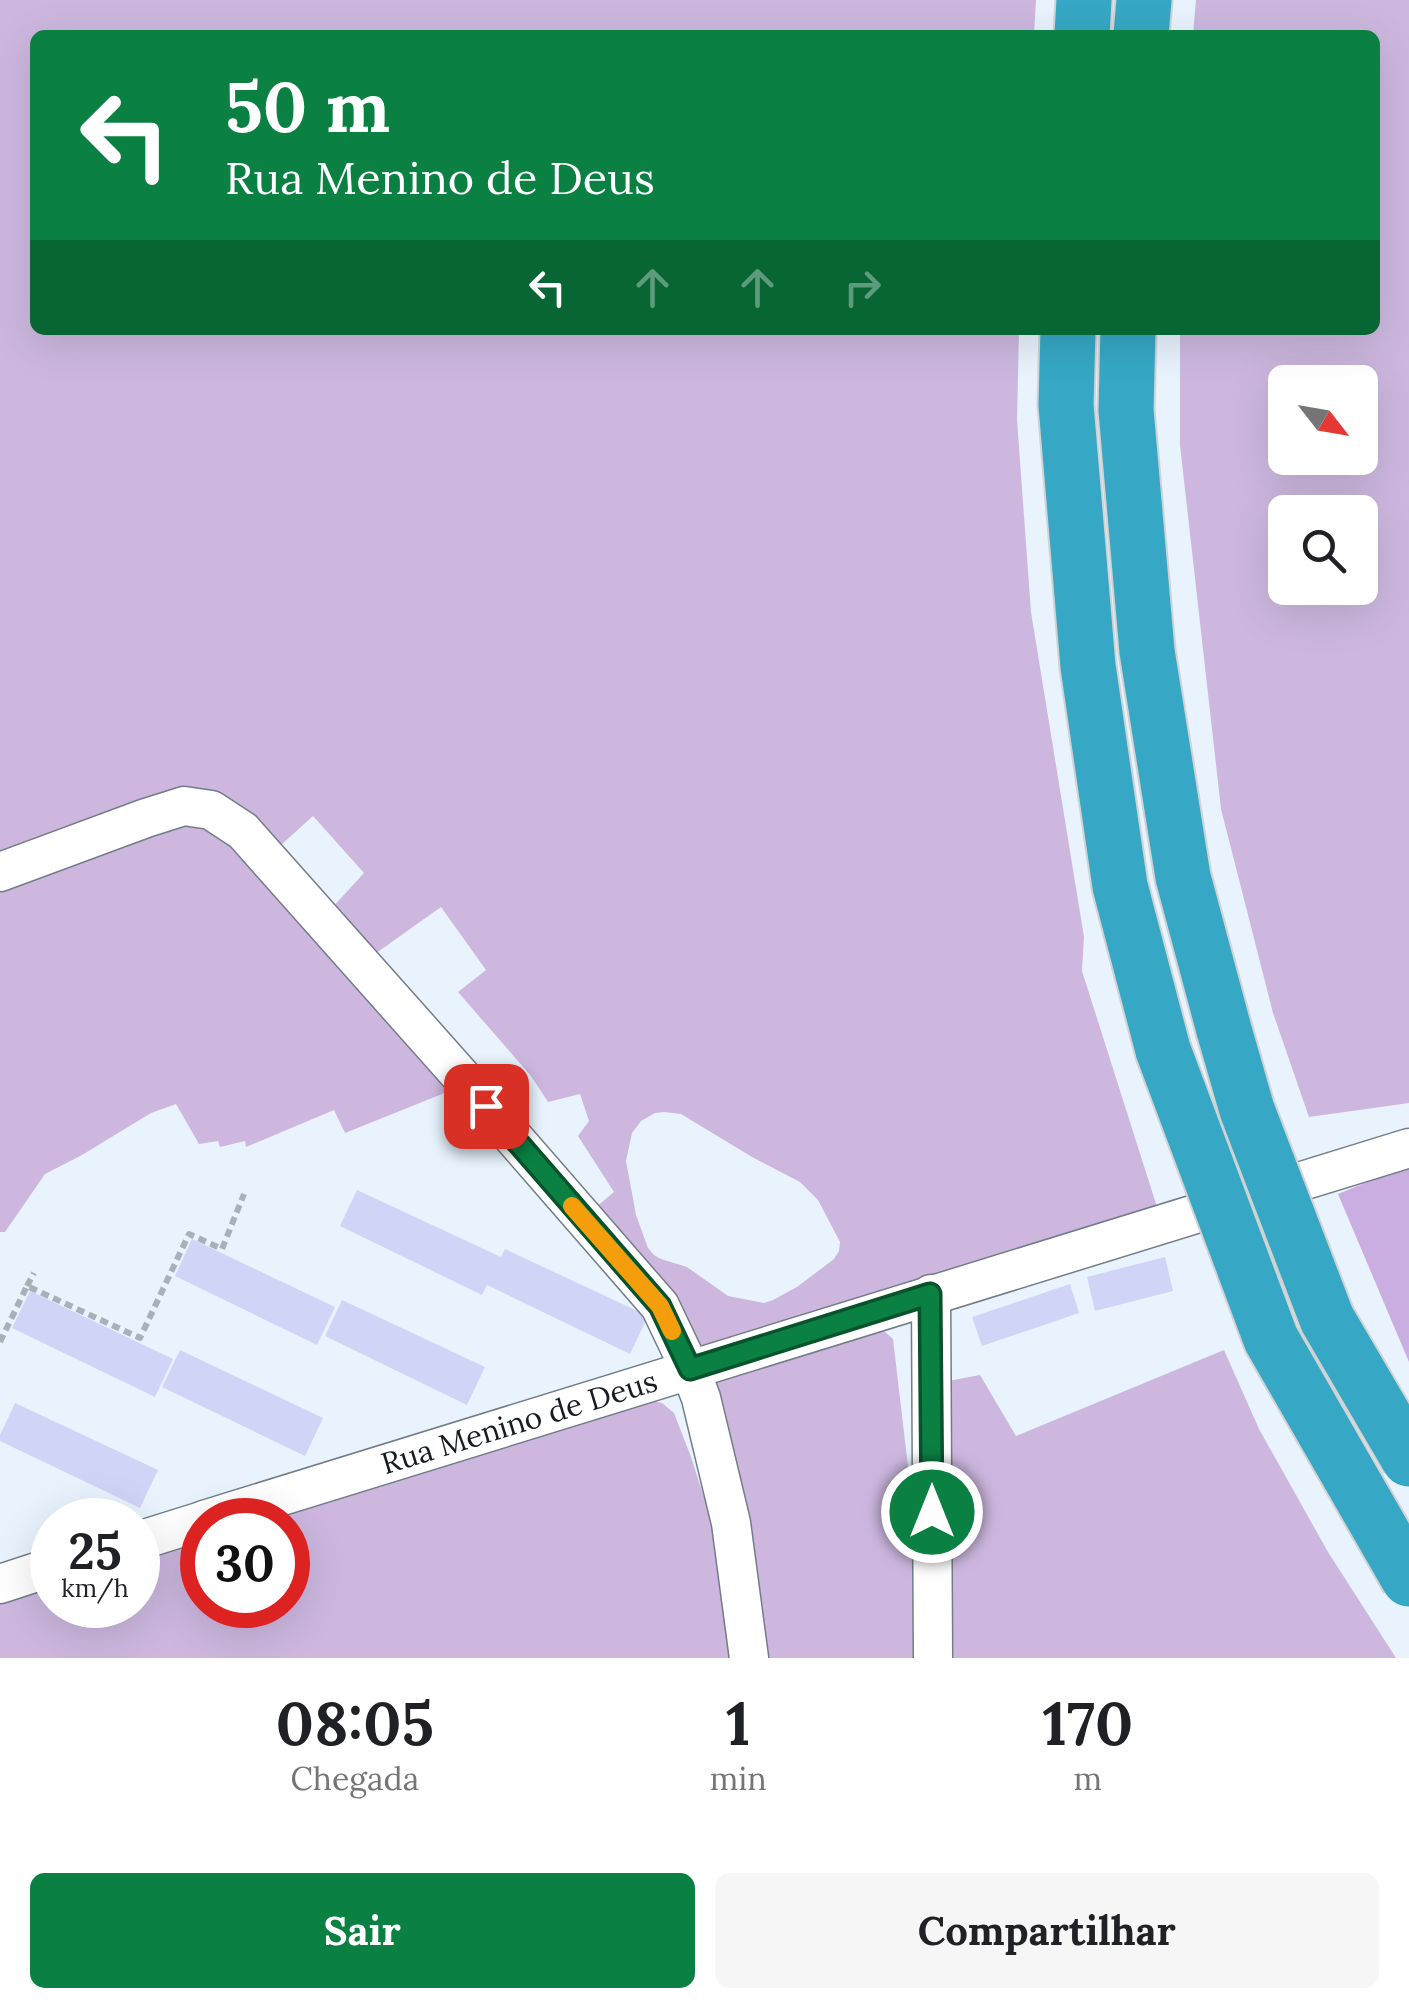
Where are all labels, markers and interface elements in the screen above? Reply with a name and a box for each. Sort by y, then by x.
text: 50 m [225,62,390,151]
icon: left [60,70,190,200]
text: Rua Menino de Deus [225,149,655,206]
icon: left [520,260,575,315]
icon: ahead [625,260,680,315]
icon: ahead [730,260,785,315]
icon: right [835,260,890,315]
north arrow [1268,365,1378,475]
map controls [1268,365,1378,605]
button: search [1268,495,1378,605]
pin [444,1064,529,1149]
icon: arrive [459,1079,514,1134]
street label: Rua Menino de Deus [376,1361,662,1482]
position arrow [880,1460,984,1564]
speed limit sign: 30 [180,1498,310,1628]
text: 25 [68,1519,122,1583]
text: km/h [61,1572,129,1604]
text: 08:05 [276,1685,434,1761]
text: 1 [726,1685,750,1761]
text: 170 [1043,1685,1133,1761]
text: Chegada [290,1758,419,1799]
text: min [710,1758,767,1799]
text: m [1074,1758,1102,1799]
button: Sair [30,1873,695,1988]
button: Compartilhar [715,1873,1379,1988]

